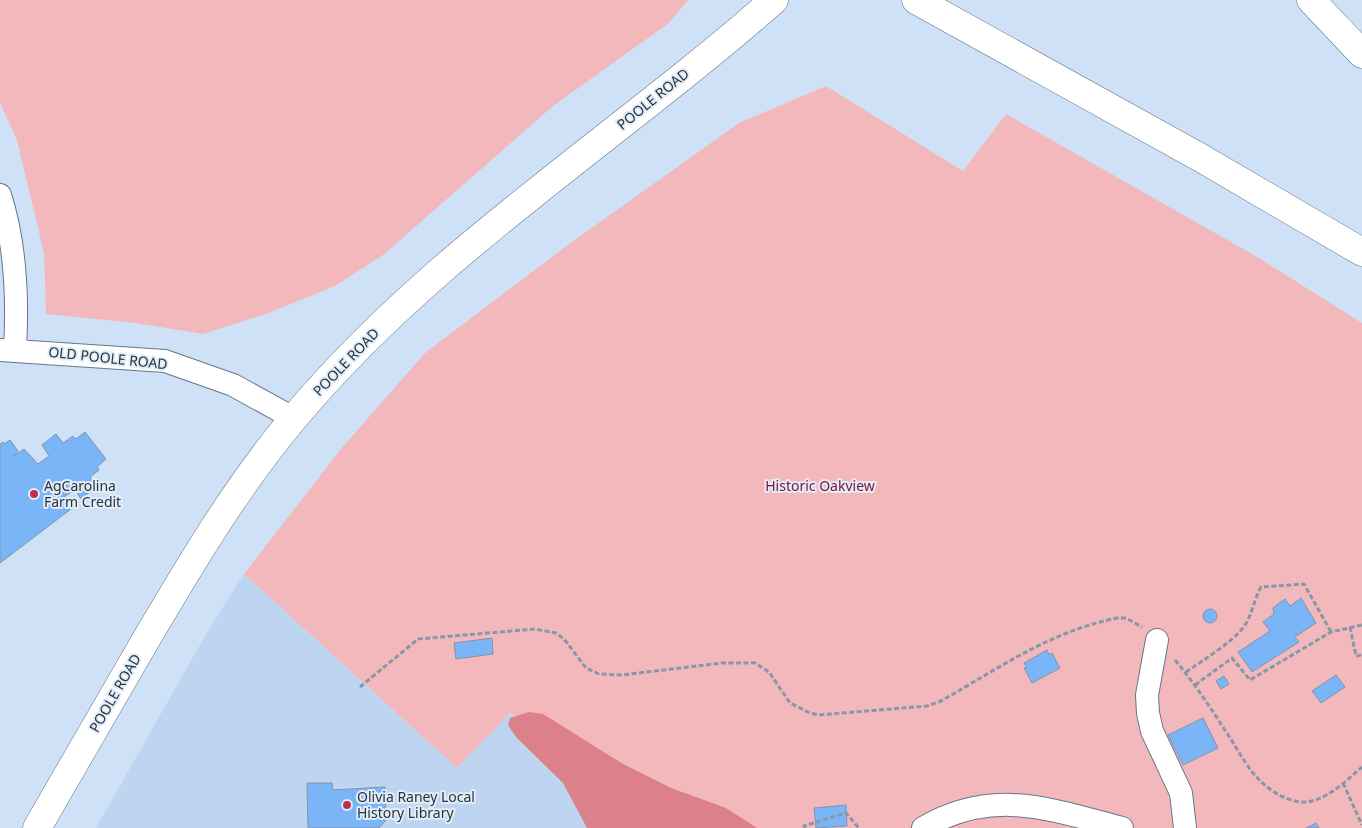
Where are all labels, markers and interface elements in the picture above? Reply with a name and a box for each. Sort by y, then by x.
street label: POOLE ROAD [613,64,693,134]
street label: POOLE ROAD [308,324,383,400]
street label: OLD POOLE ROAD [48,342,169,373]
place label: AgCarolina Farm Credit [44,476,121,511]
park label: Historic Oakview [765,476,875,495]
marker: AgCarolina Farm Credit [28,488,40,500]
street label: POOLE ROAD [84,650,145,735]
place label: Olivia Raney Local History Library [357,787,475,822]
marker: Olivia Raney Local History Library [341,799,353,811]

